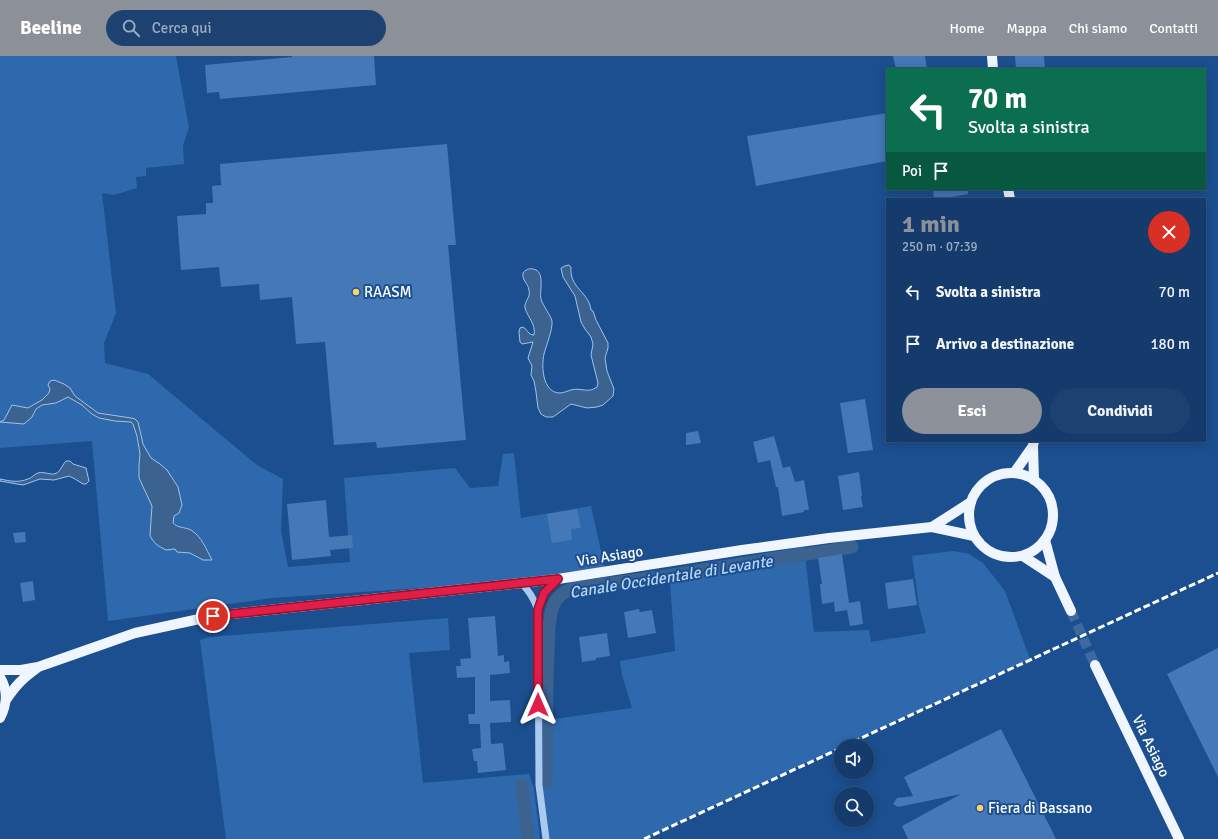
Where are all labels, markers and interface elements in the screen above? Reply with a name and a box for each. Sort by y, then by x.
search box [106,10,386,46]
text: Beeline [20,16,82,40]
icon: search [120,17,142,39]
text: Cerca qui [152,19,212,37]
text: Home [950,20,984,37]
text: Mappa [1006,20,1047,37]
text: Chi siamo [1069,20,1127,37]
text: Contatti [1149,20,1198,37]
text: 70 m [968,82,1027,116]
icon: left [902,84,954,136]
text: Svolta a sinistra [968,116,1090,138]
icon: arrive [930,160,952,182]
text: Poi [902,162,922,180]
text: 1 min [902,209,960,239]
button: close [1148,211,1190,253]
text: 250 m · 07:39 [902,239,978,255]
icon: left [902,281,924,303]
place label: RAASM [364,283,412,301]
text: Svolta a sinistra [936,283,1041,301]
text: 70 m [1159,283,1190,301]
marker: RAASM [351,287,361,297]
icon: arrive [902,333,924,355]
text: Arrivo a destinazione [936,335,1074,353]
text: 180 m [1150,335,1190,353]
button: Esci [902,388,1042,434]
button: Condividi [1050,388,1190,434]
street label: Via Asiago [576,542,645,570]
water label: Canale Occidentale di Levante [568,551,775,603]
pin [196,599,230,633]
icon: arrive [202,605,224,627]
position arrow [517,684,559,726]
street label: Via Asiago [1128,712,1174,780]
map controls [834,739,874,827]
button: sound [834,739,874,779]
button: search [834,787,874,827]
place label: Fiera di Bassano [988,799,1093,817]
marker: Fiera di Bassano [975,803,985,813]

